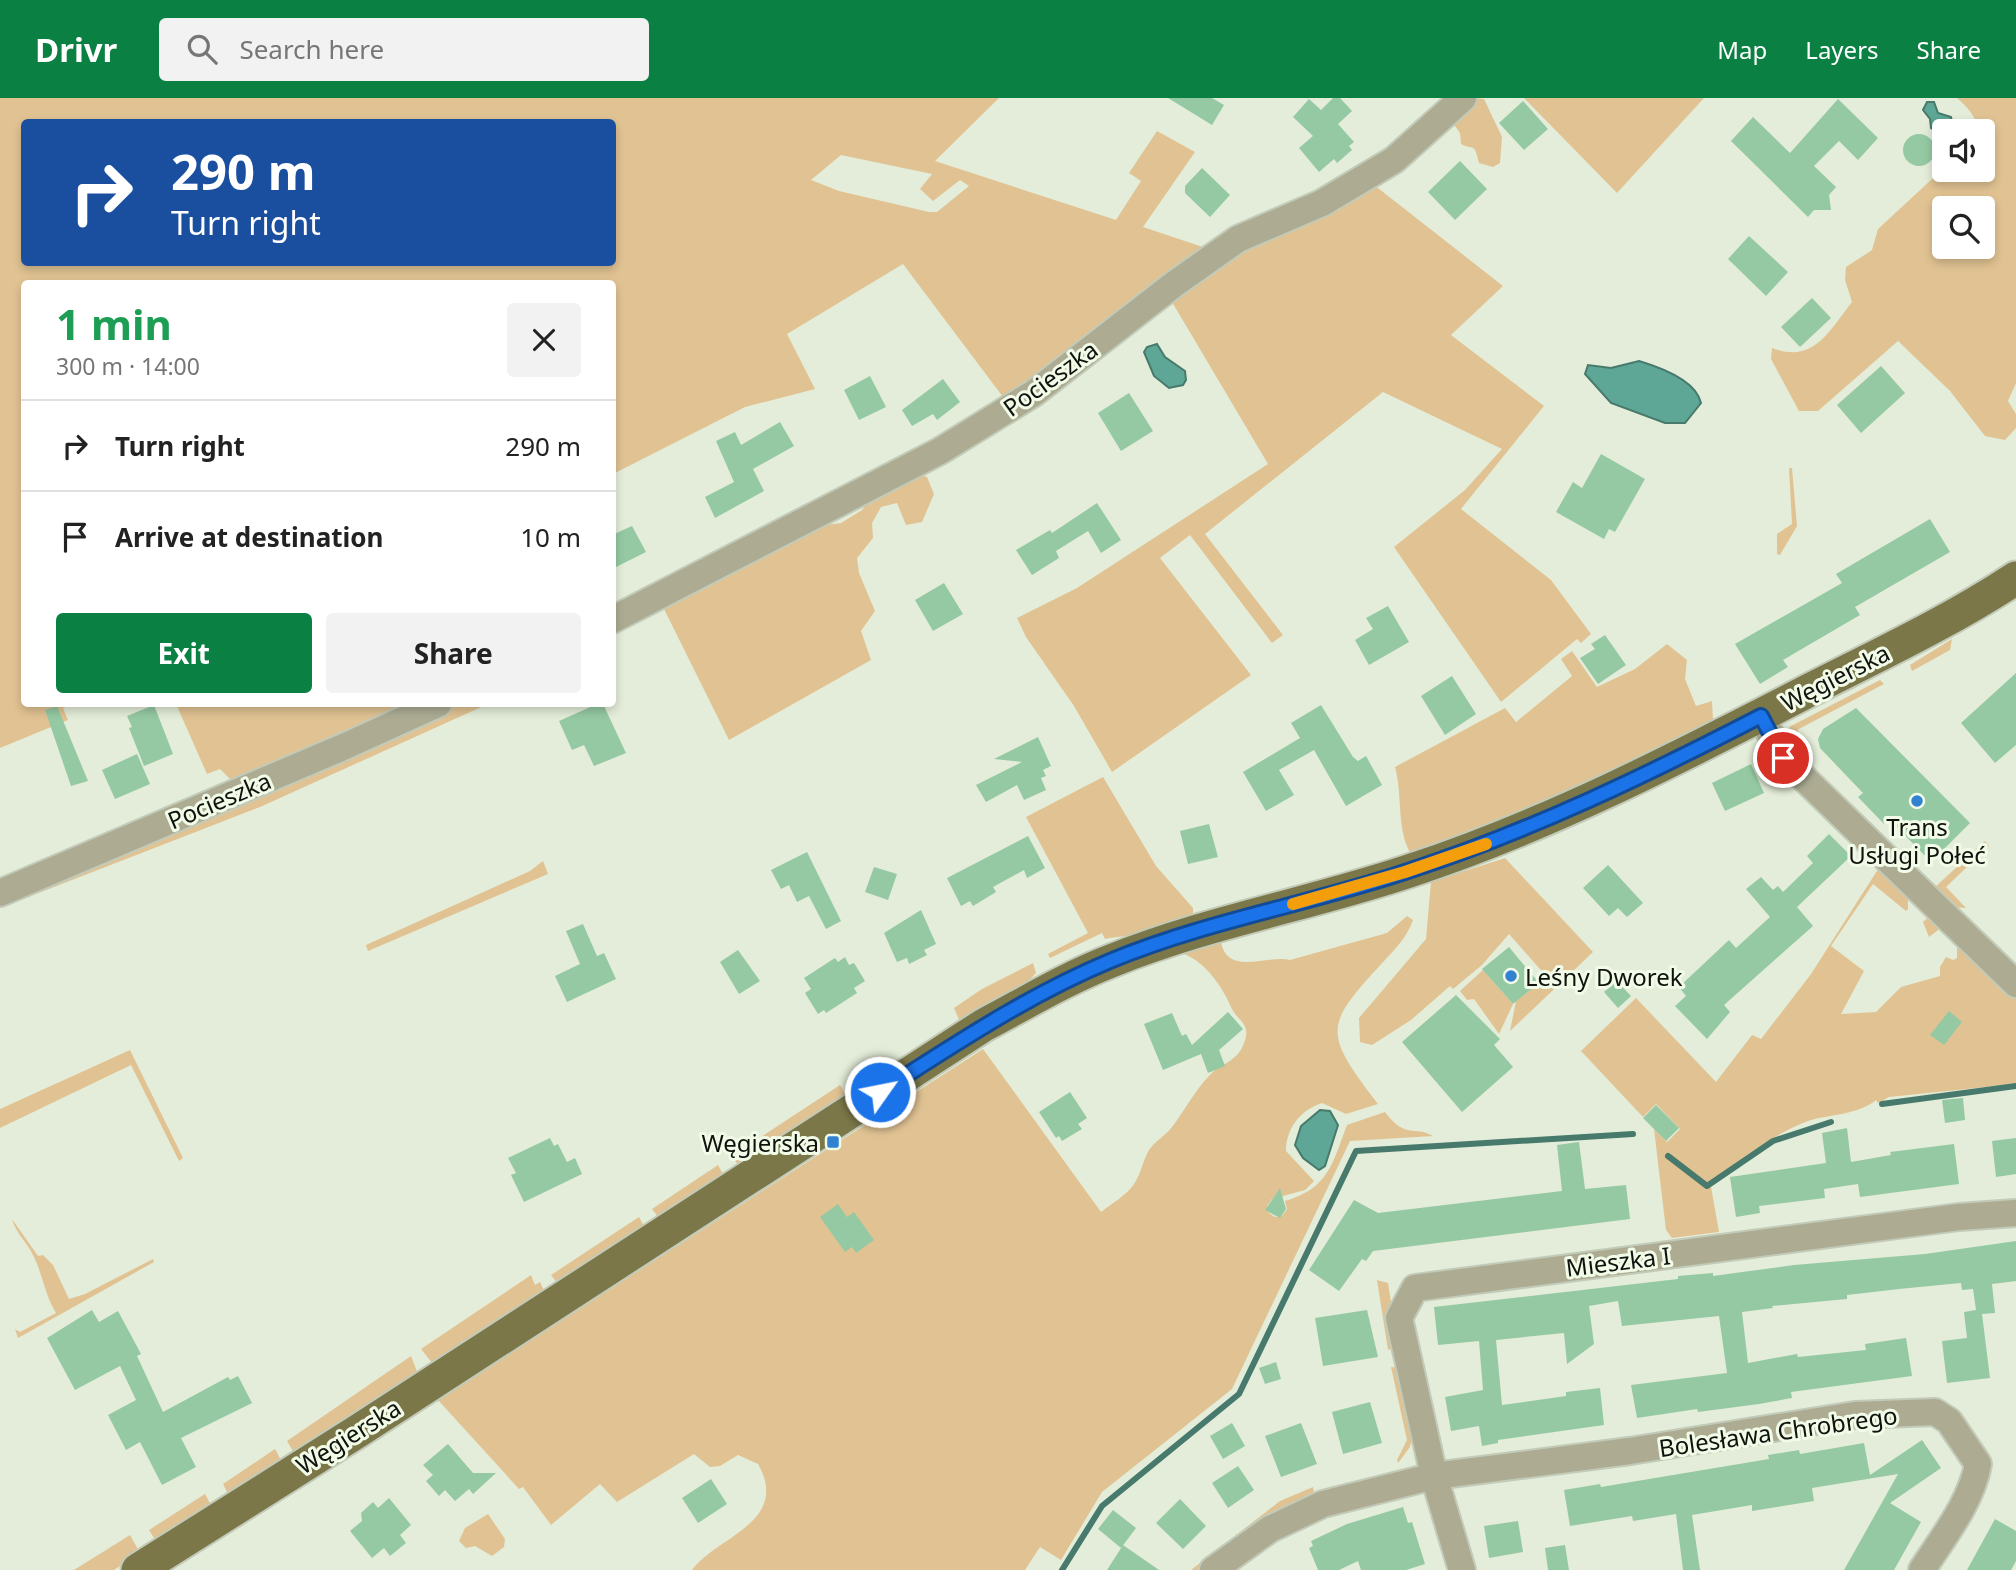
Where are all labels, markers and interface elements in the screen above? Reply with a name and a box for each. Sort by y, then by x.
search box [159,18,649,81]
text: Drivr [35,27,117,72]
icon: search [183,30,221,68]
text: Search here [239,31,384,67]
text: Map [1717,33,1767,66]
text: Layers [1805,33,1879,66]
text: Share [1917,33,1981,66]
map controls [1932,119,1995,259]
button: sound [1932,119,1995,182]
text: 290 m [171,138,316,204]
icon: right [56,147,147,238]
button: search [1932,196,1995,259]
text: Turn right [171,201,321,244]
text: 1 min [56,295,172,352]
button: close [507,303,581,377]
street label: Pocieszka [996,333,1104,423]
text: 300 m · 14:00 [56,350,200,382]
icon: right [56,427,94,465]
text: Turn right [115,428,245,464]
text: 290 m [505,428,581,464]
icon: arrive [56,518,94,556]
text: Arrive at destination [115,519,384,555]
text: 10 m [520,519,581,555]
button: Exit [56,613,312,693]
button: Share [326,613,581,693]
street label: Węgierska [1775,636,1895,718]
pin [1753,728,1813,788]
icon: arrive [1764,739,1802,777]
street label: Pocieszka [162,763,276,837]
marker: Trans Usługi Połeć [1909,793,1925,809]
place label: Trans Usługi Połeć [1848,810,1986,871]
place label: Leśny Dworek [1525,960,1683,993]
marker: Leśny Dworek [1503,968,1519,984]
position arrow [843,1055,917,1129]
place label: Węgierska [701,1126,819,1159]
marker: Węgierska [825,1134,841,1150]
street label: Mieszka I [1564,1238,1672,1284]
street label: Węgierska [289,1391,407,1481]
street label: Bolesława Chrobrego [1657,1398,1899,1464]

